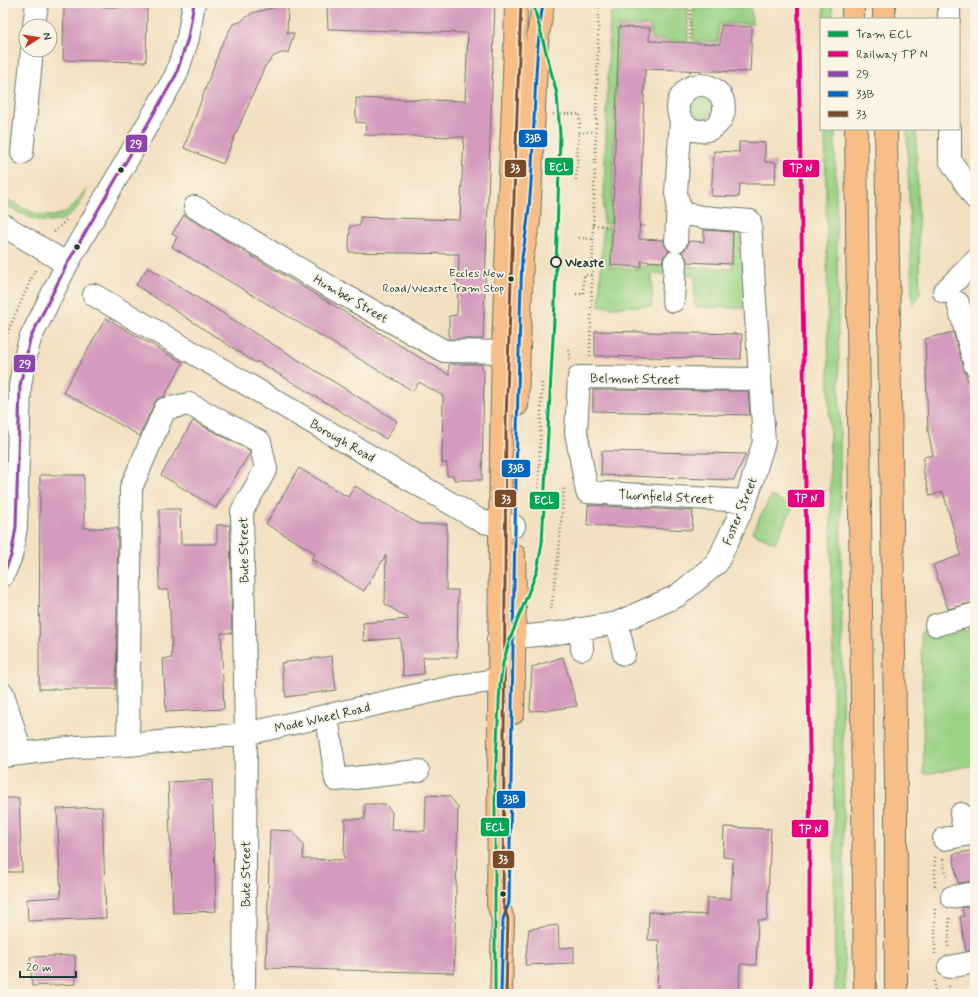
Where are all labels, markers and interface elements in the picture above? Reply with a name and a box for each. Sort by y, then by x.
north arrow [18,18,58,58]
legend [820,18,960,130]
text: Tram ECL [856,27,912,43]
text: N [39,31,54,41]
text: Railway TP N [856,47,928,63]
text: 29 [856,67,869,83]
text: 33B [856,87,875,103]
text: 33 [856,107,867,123]
line badge: 33B [518,129,548,148]
text: 33B [525,132,541,146]
line badge: 29 [125,134,148,153]
text: 29 [130,138,142,152]
line badge: ECL [544,157,574,176]
line badge: 33 [504,159,527,178]
line badge: TP N [782,159,820,178]
text: ECL [549,161,569,175]
text: 33 [510,162,520,176]
text: TP N [790,162,813,176]
unlabelled marker [116,165,126,175]
unlabelled marker [72,242,82,252]
place label: Weaste [564,255,605,272]
marker: Weaste [550,256,562,268]
place label: Eccles New Road/Weaste Tram Stop [382,266,504,297]
street label: Humber Street [310,271,391,328]
marker: Eccles New Road/Weaste Tram Stop [506,274,516,284]
line badge: 29 [13,354,36,373]
text: 29 [19,358,31,372]
street label: Belmont Street [590,370,680,389]
street label: Borough Road [306,416,378,467]
line badge: 33B [501,459,531,478]
text: 33B [508,462,524,476]
street label: Foster Street [719,475,762,548]
street label: Thornfield Street [618,487,714,508]
line badge: 33 [494,489,517,508]
line badge: TP N [787,489,825,508]
line badge: ECL [529,491,560,510]
text: TP N [795,492,818,506]
text: 33 [501,493,511,507]
text: ECL [534,494,554,508]
street label: Bute Street [235,517,254,583]
street label: Mode Wheel Road [273,699,372,738]
line badge: 33B [496,790,526,809]
text: 33B [503,793,519,807]
line badge: ECL [480,817,510,837]
line badge: TP N [791,819,829,838]
text: ECL [485,821,505,835]
text: TP N [799,823,822,837]
street label: Bute Street [238,841,255,907]
line badge: 33 [492,850,515,869]
text: 33 [498,853,508,867]
unlabelled marker [498,889,508,899]
scale bar [20,953,76,979]
text: 20 m [26,960,52,976]

